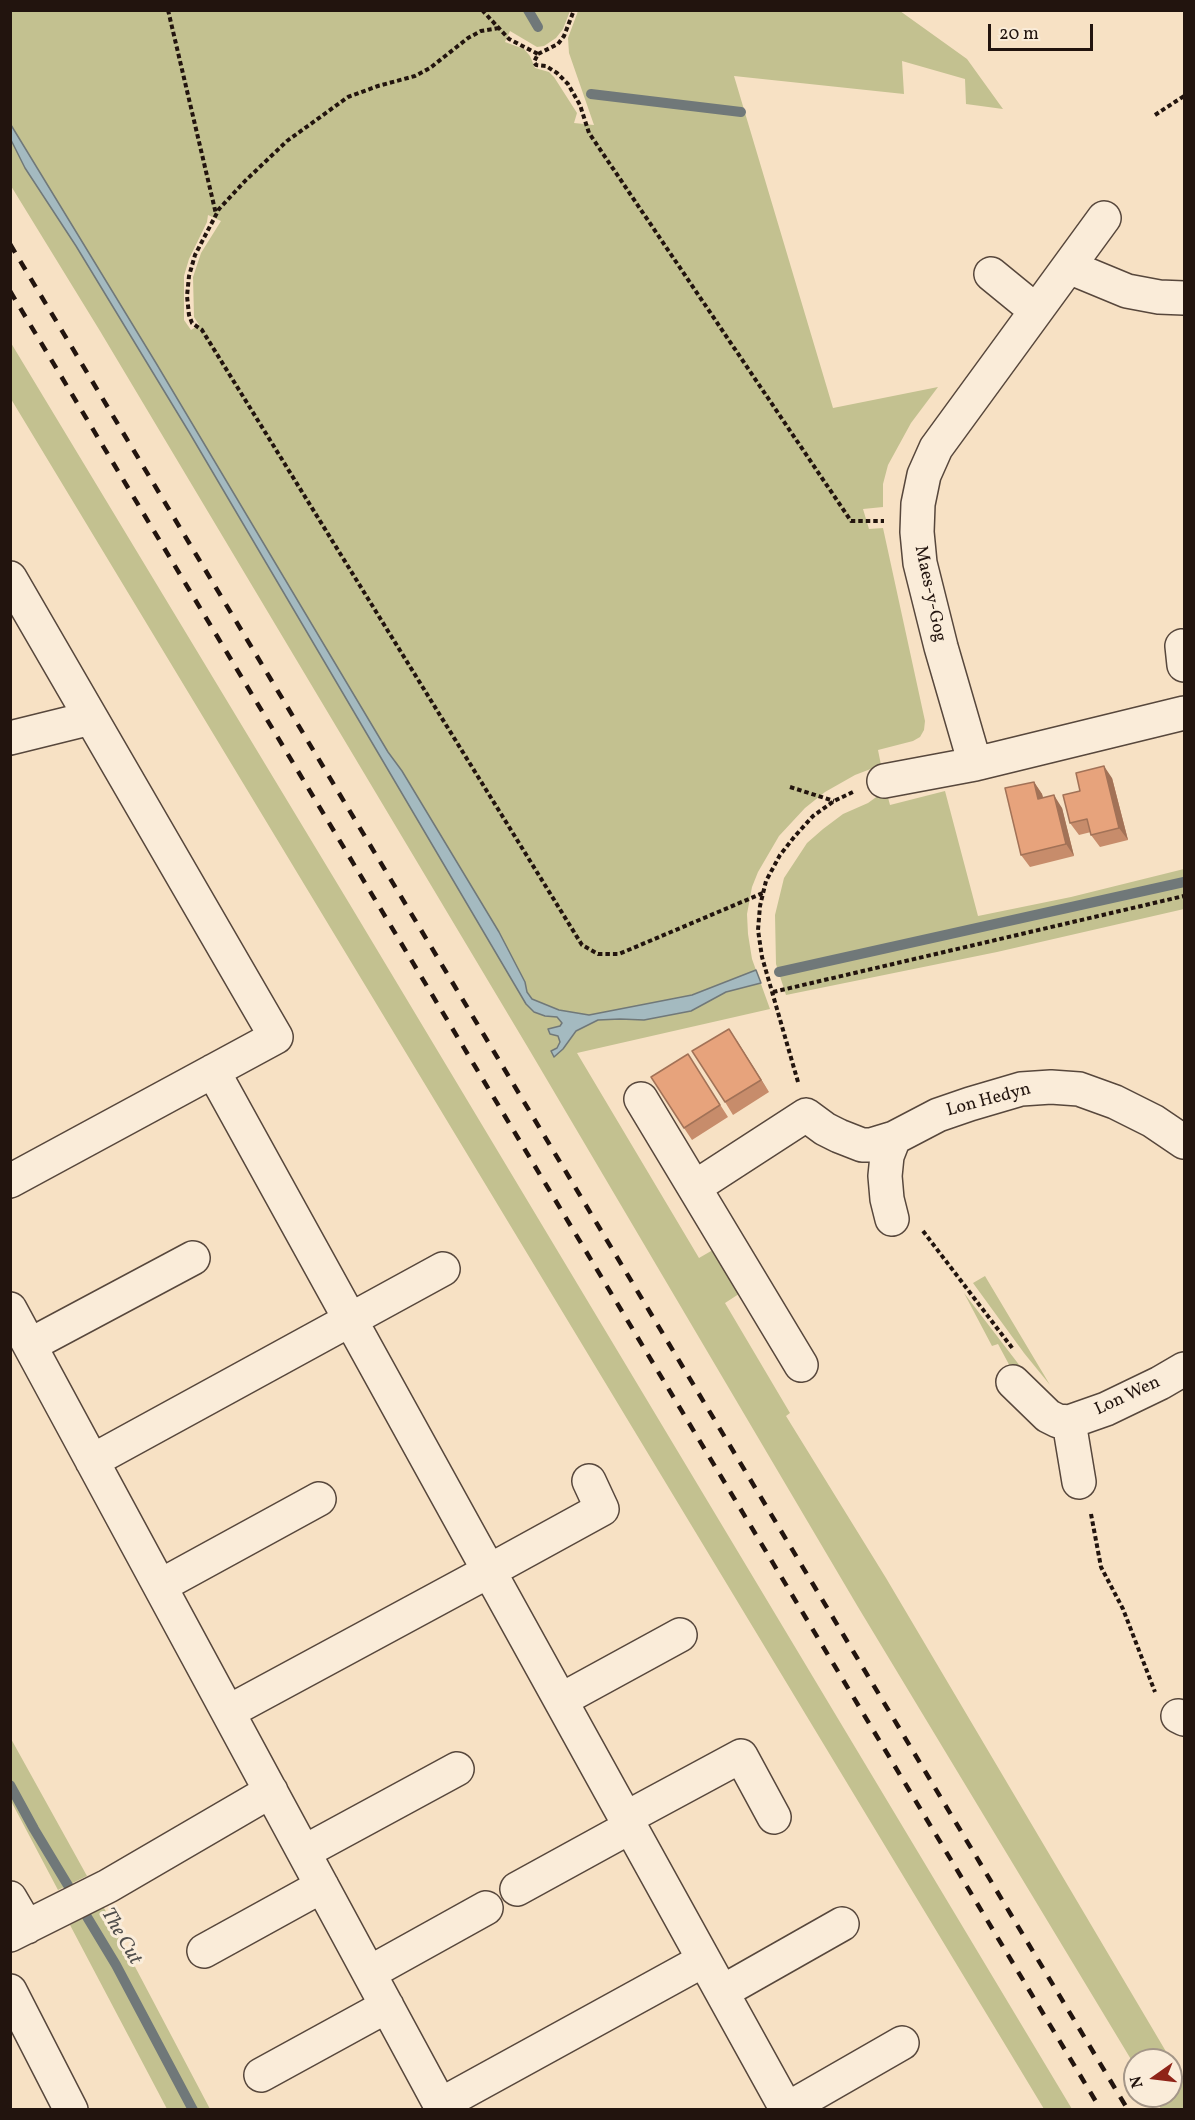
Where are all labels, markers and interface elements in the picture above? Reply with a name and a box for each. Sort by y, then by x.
scale bar [991,12,1096,50]
text: 20 m [999,22,1039,47]
street label: Maes-y-Gog [908,544,950,644]
street label: Lon Hedyn [944,1079,1034,1123]
street label: Lon Wen [1092,1372,1164,1422]
water label: The Cut [94,1904,146,1970]
north arrow [1123,2048,1183,2108]
text: N [1125,2074,1150,2090]

